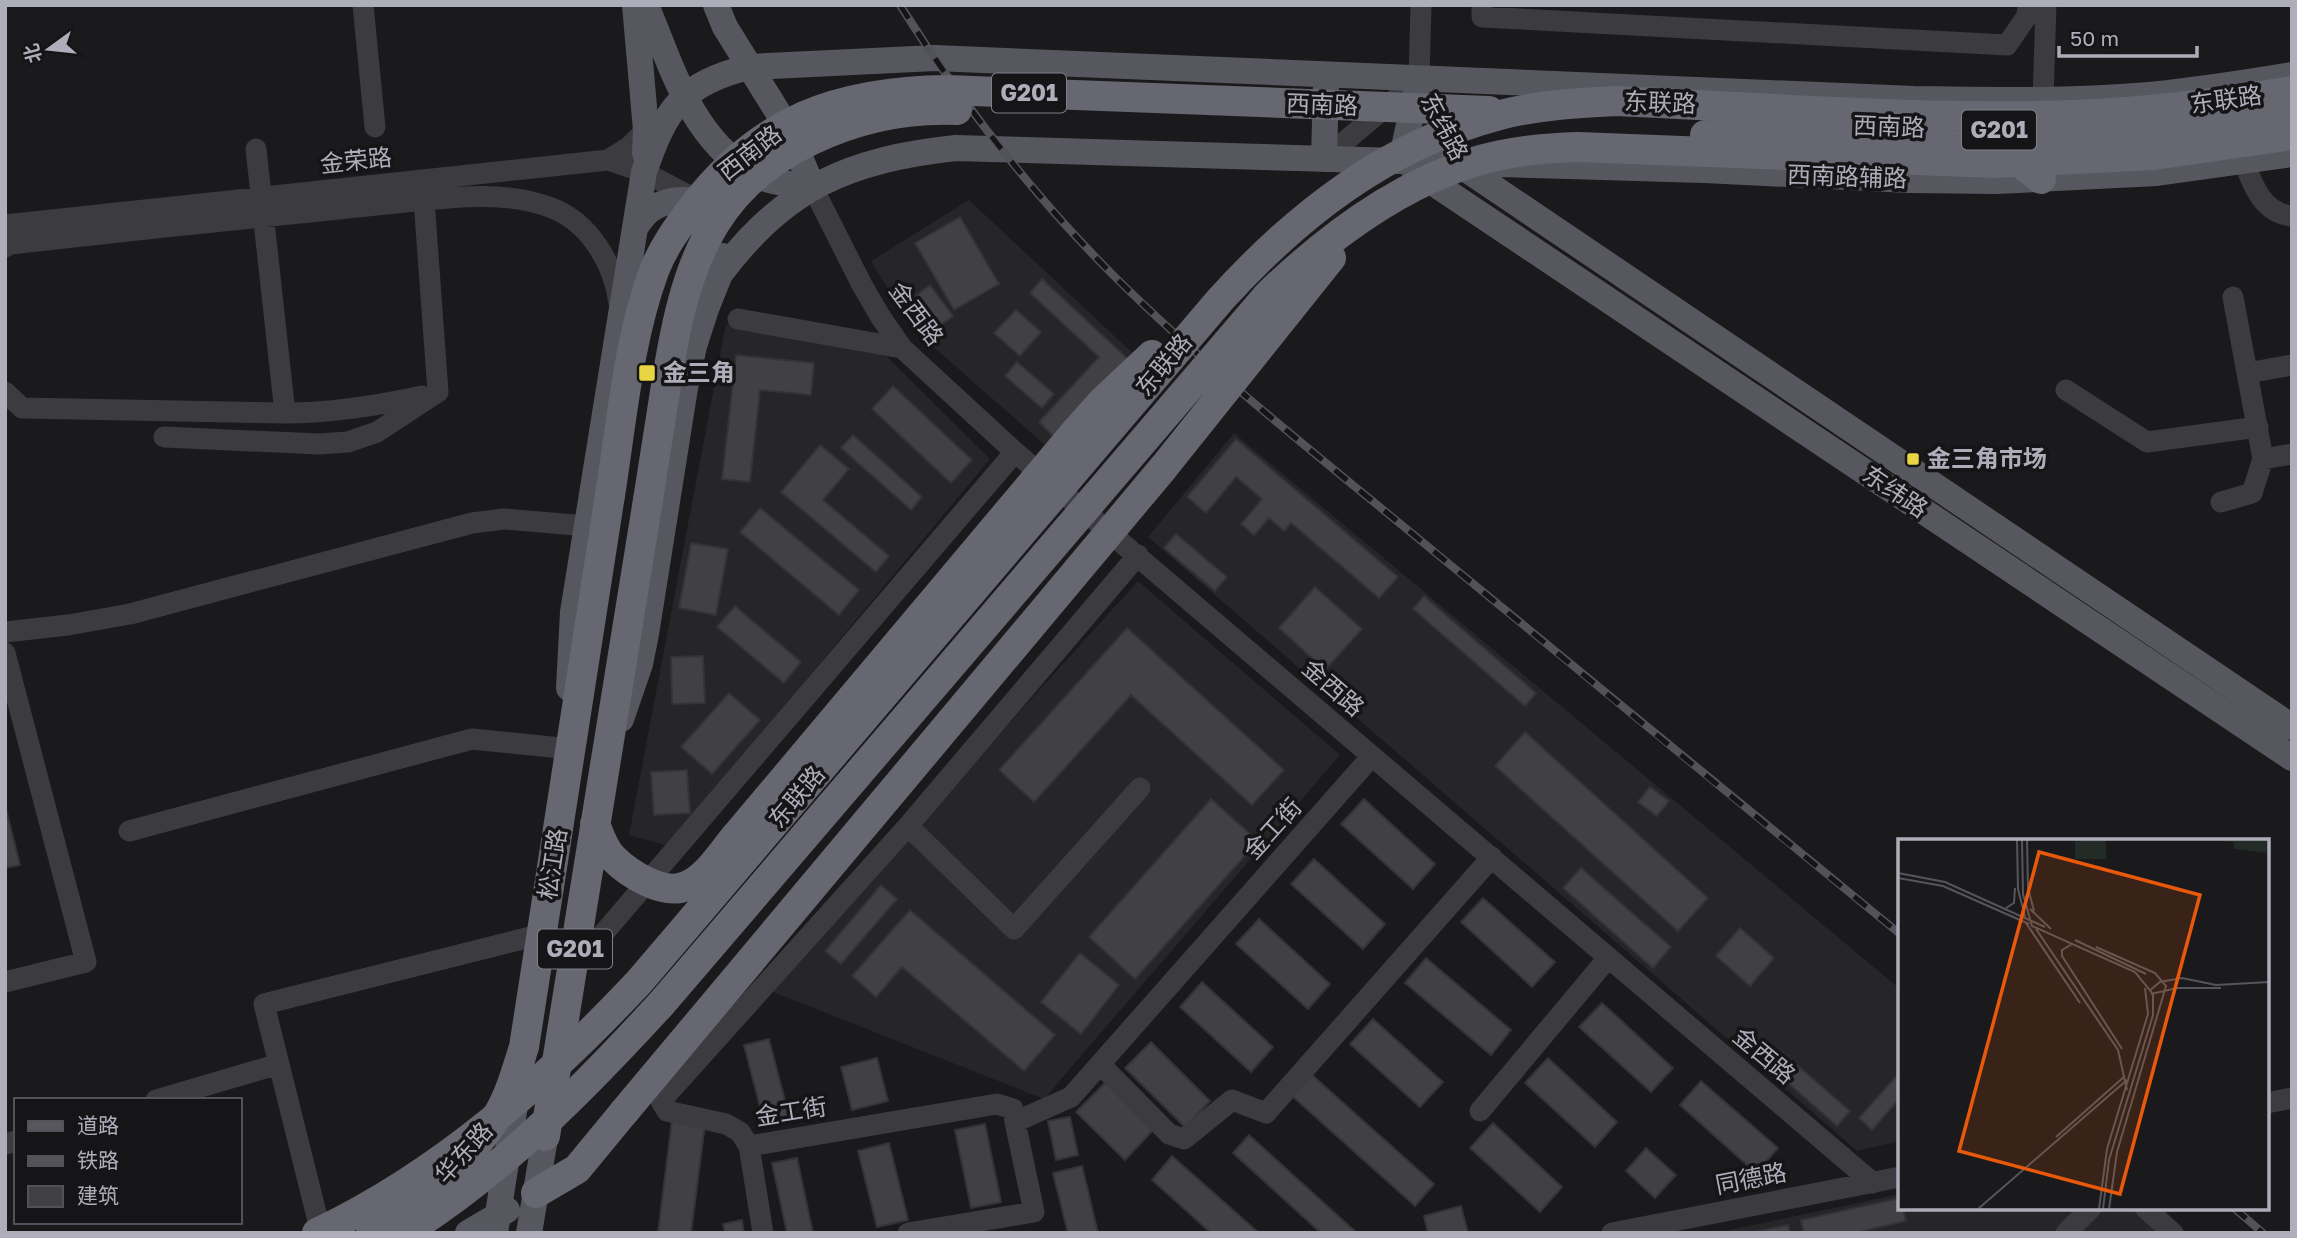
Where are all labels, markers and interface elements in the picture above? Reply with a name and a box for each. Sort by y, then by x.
north arrow [14,14,84,84]
scale bar [2059,14,2197,58]
text: 50 m [2070,25,2119,51]
text: 北 [19,41,46,66]
road number: G201 [992,74,1066,113]
street label: 东联路 [2188,79,2263,118]
street label: 东联路 [1624,86,1697,117]
street label: 西南路 [1286,88,1359,119]
street label: 东纬路 [1416,88,1475,165]
street label: 西南路 [1853,110,1926,141]
road number: G201 [1962,111,2036,150]
street label: 西南路 [712,118,786,185]
street label: 金荣路 [319,141,393,178]
street label: 西南路辅路 [1787,159,1908,192]
street label: 金西路 [884,276,950,351]
street label: 东联路 [1129,327,1197,401]
place label: 金三角 [663,357,735,386]
marker: 金三角 [637,363,657,383]
place label: 金三角市场 [1927,443,2047,472]
marker: 金三角市场 [1905,451,1921,467]
street label: 东纬路 [1858,459,1934,523]
street label: 金西路 [1297,652,1371,721]
street label: 东联路 [762,759,830,833]
street label: 金工街 [1237,792,1307,864]
street label: 松江路 [532,826,571,902]
inset map [1898,839,2269,1210]
road number: G201 [538,930,612,968]
street label: 金西路 [1728,1021,1802,1089]
street label: 金工街 [753,1091,829,1130]
legend [14,1098,242,1224]
text: 道路 [77,1112,119,1138]
street label: 华东路 [428,1116,498,1188]
text: 铁路 [77,1147,119,1173]
street label: 同德路 [1713,1156,1789,1199]
text: 建筑 [77,1182,119,1208]

